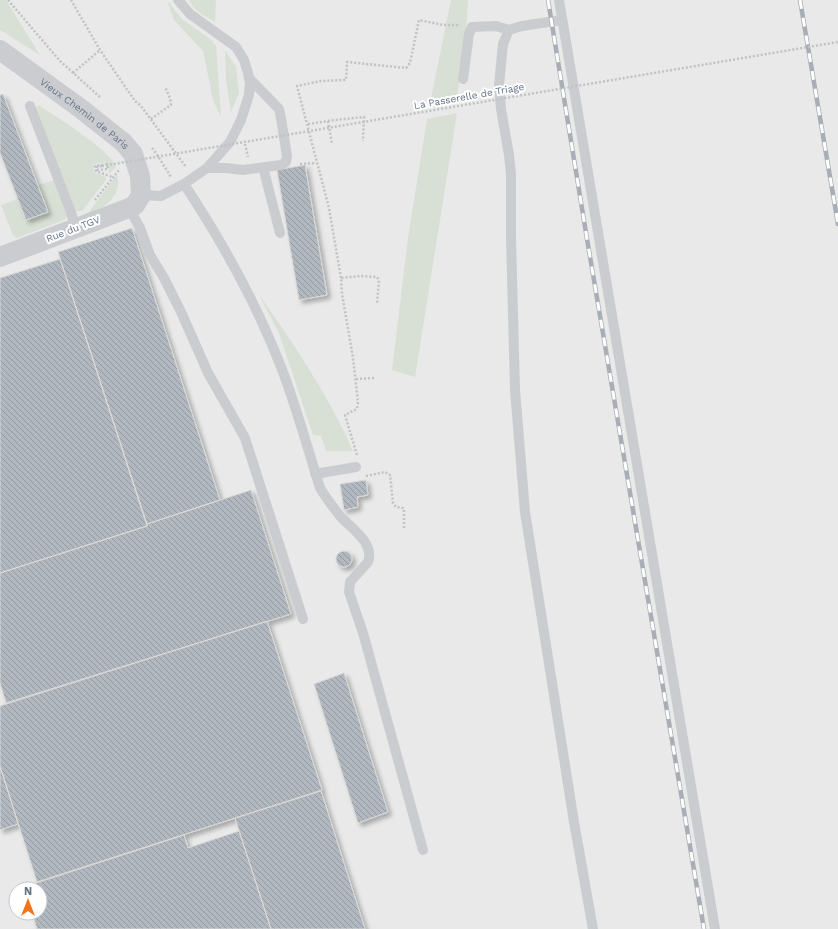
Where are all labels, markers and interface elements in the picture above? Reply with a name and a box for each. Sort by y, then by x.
street label: Vieux Chemin de Paris [38,76,132,151]
street label: La Passerelle de Triage [413,81,525,111]
street label: Rue du TGV [44,213,102,244]
north arrow [8,881,48,921]
text: N [24,885,32,898]

